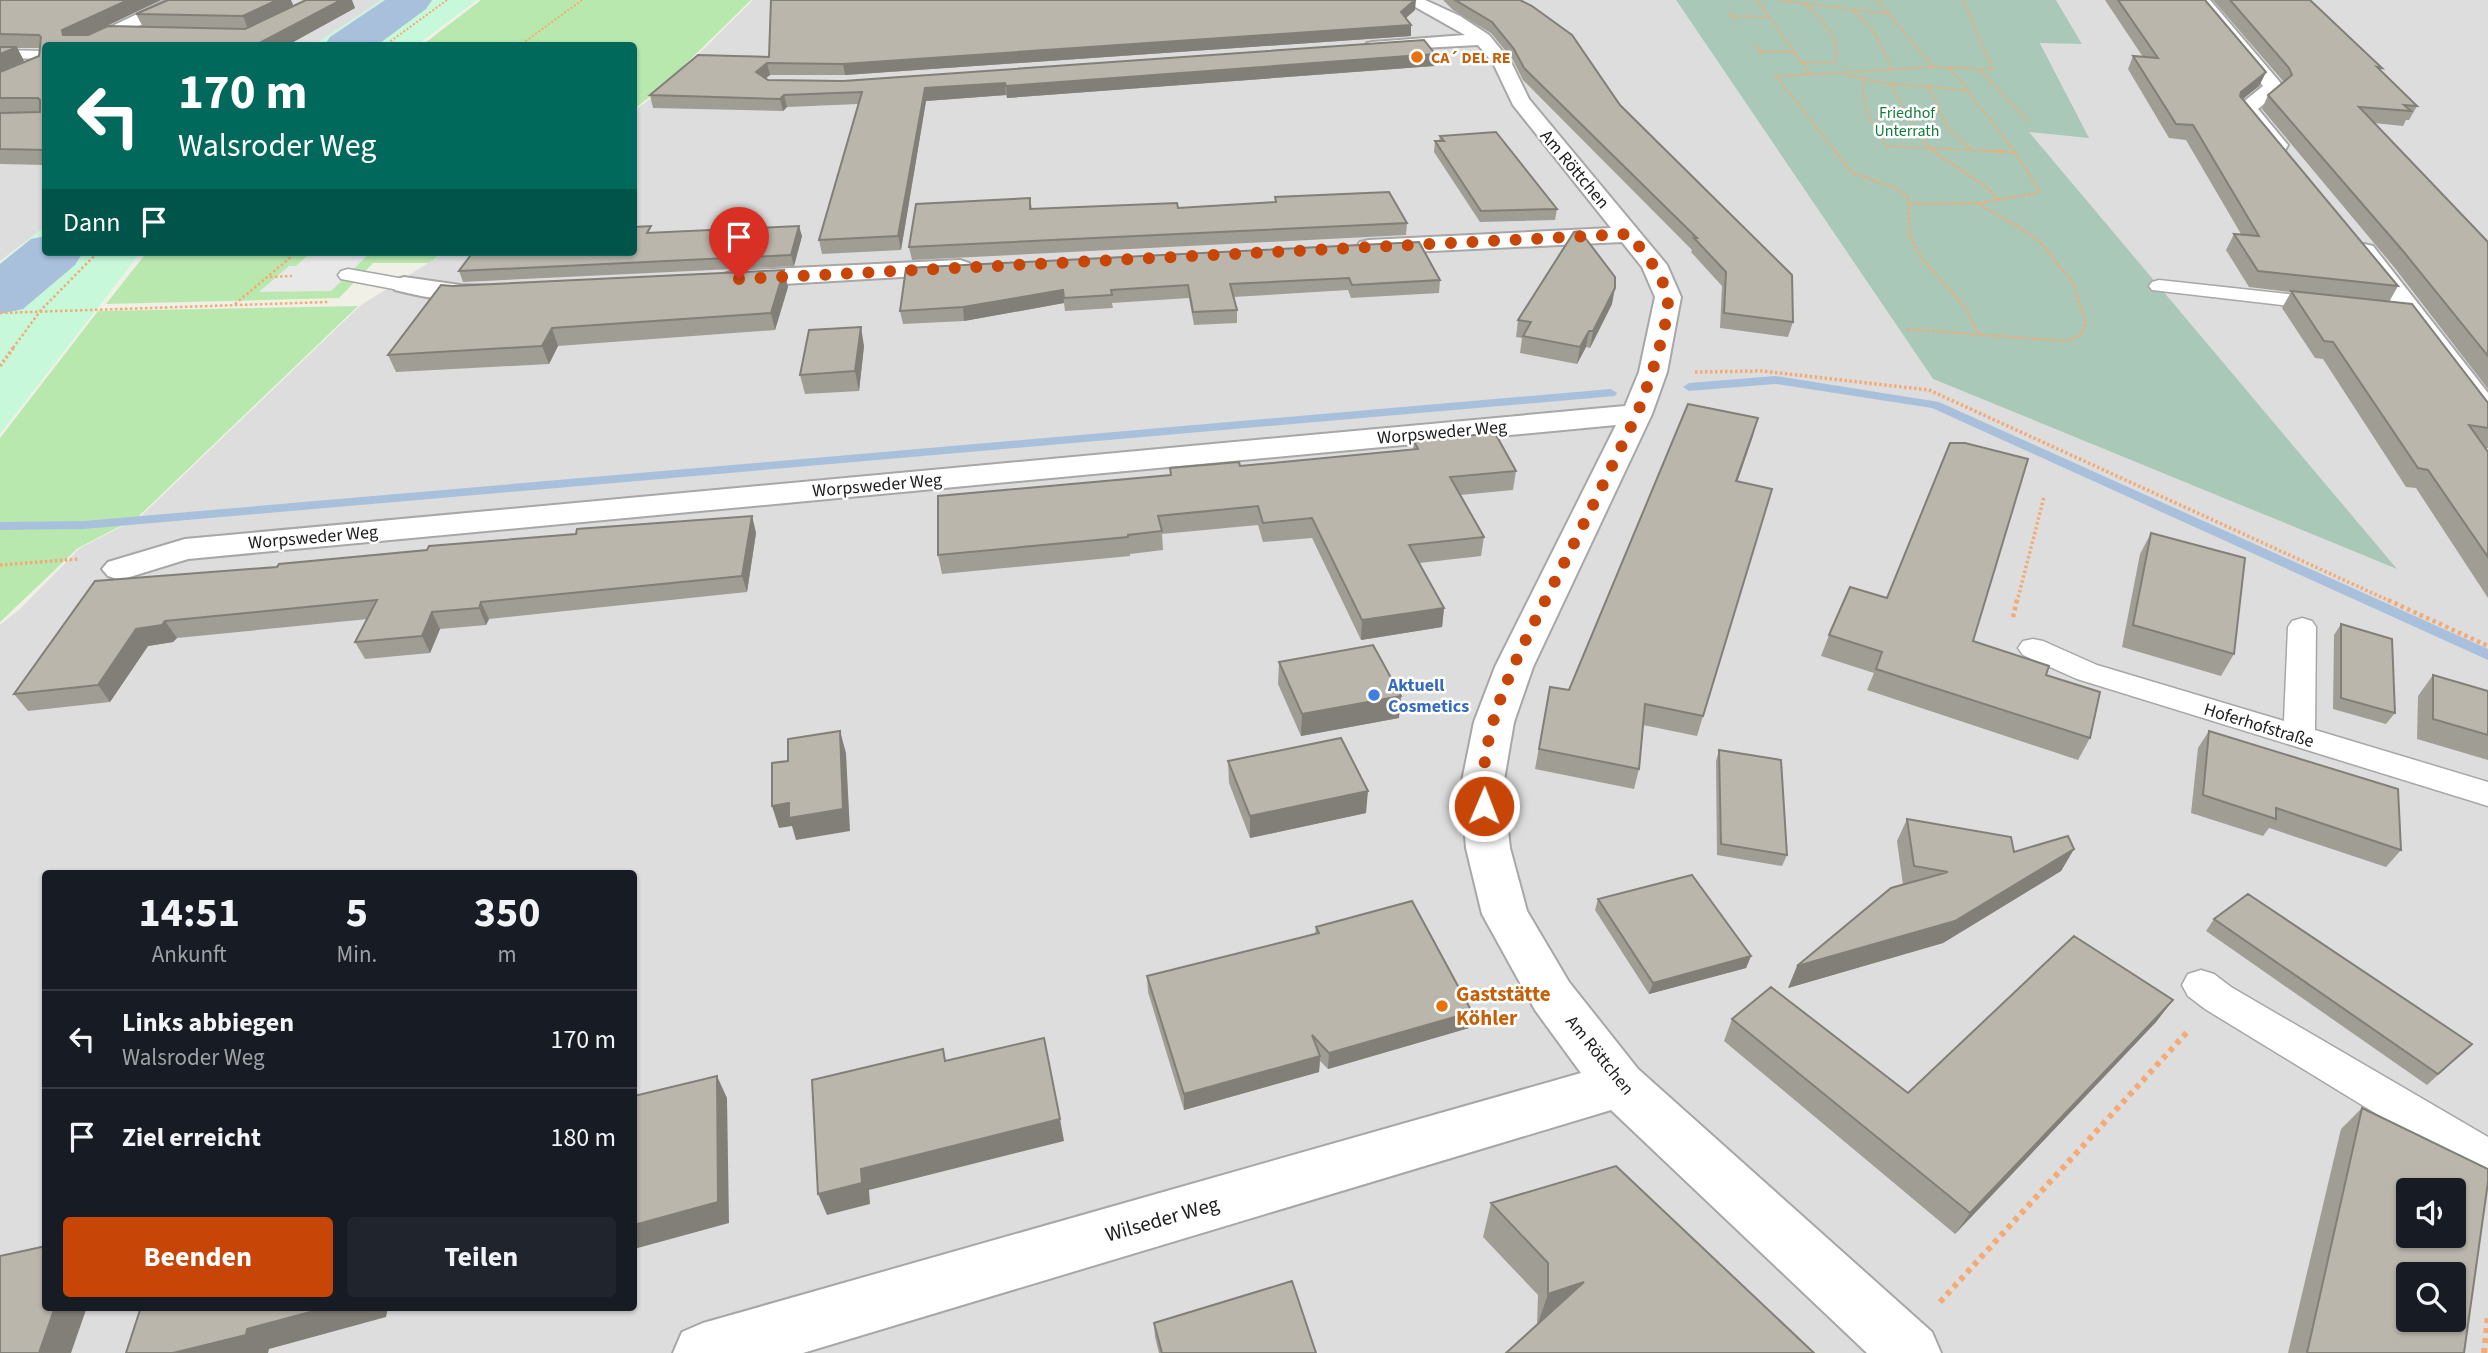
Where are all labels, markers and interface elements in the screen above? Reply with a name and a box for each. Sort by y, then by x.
place label: CA´ DEL RE [1431,47,1511,69]
marker: CA´ DEL RE [1409,49,1425,65]
text: 170 m [178,58,307,128]
icon: left [63,70,154,161]
park label: Friedhof Unterrath [1875,102,1939,142]
text: Walsroder Weg [178,123,376,169]
street label: Am Röttchen [1534,124,1615,214]
icon: arrive [135,203,173,241]
text: Dann [63,204,121,241]
pin [709,207,769,279]
icon: arrive [720,218,758,256]
street label: Worpsweder Weg [1376,414,1508,451]
street label: Worpsweder Weg [811,467,943,504]
street label: Worpsweder Weg [247,519,379,556]
place label: Aktuell Cosmetics [1387,673,1469,719]
marker: Aktuell Cosmetics [1366,687,1382,703]
street label: Hoferhofstraße [2201,697,2317,754]
position arrow [1447,769,1521,843]
text: 14:51 [139,883,240,943]
text: 5 [346,883,368,943]
text: 350 [474,883,540,943]
text: Ankunft [152,938,227,971]
text: Min. [337,938,377,971]
text: m [498,938,517,971]
place label: Gaststätte Köhler [1456,979,1551,1033]
marker: Gaststätte Köhler [1434,998,1450,1014]
text: Links abbiegen [122,1004,294,1041]
street label: Am Röttchen [1560,1010,1640,1101]
icon: left [63,1020,101,1058]
text: 170 m [550,1021,616,1058]
text: Walsroder Weg [122,1041,265,1074]
icon: arrive [63,1118,101,1156]
text: Ziel erreicht [122,1119,261,1156]
text: 180 m [550,1119,616,1156]
map controls [2396,1178,2466,1332]
button: sound [2396,1178,2466,1248]
street label: Wilseder Weg [1102,1188,1223,1250]
button: Beenden [63,1217,333,1297]
button: Teilen [347,1217,616,1297]
button: search [2396,1262,2466,1332]

